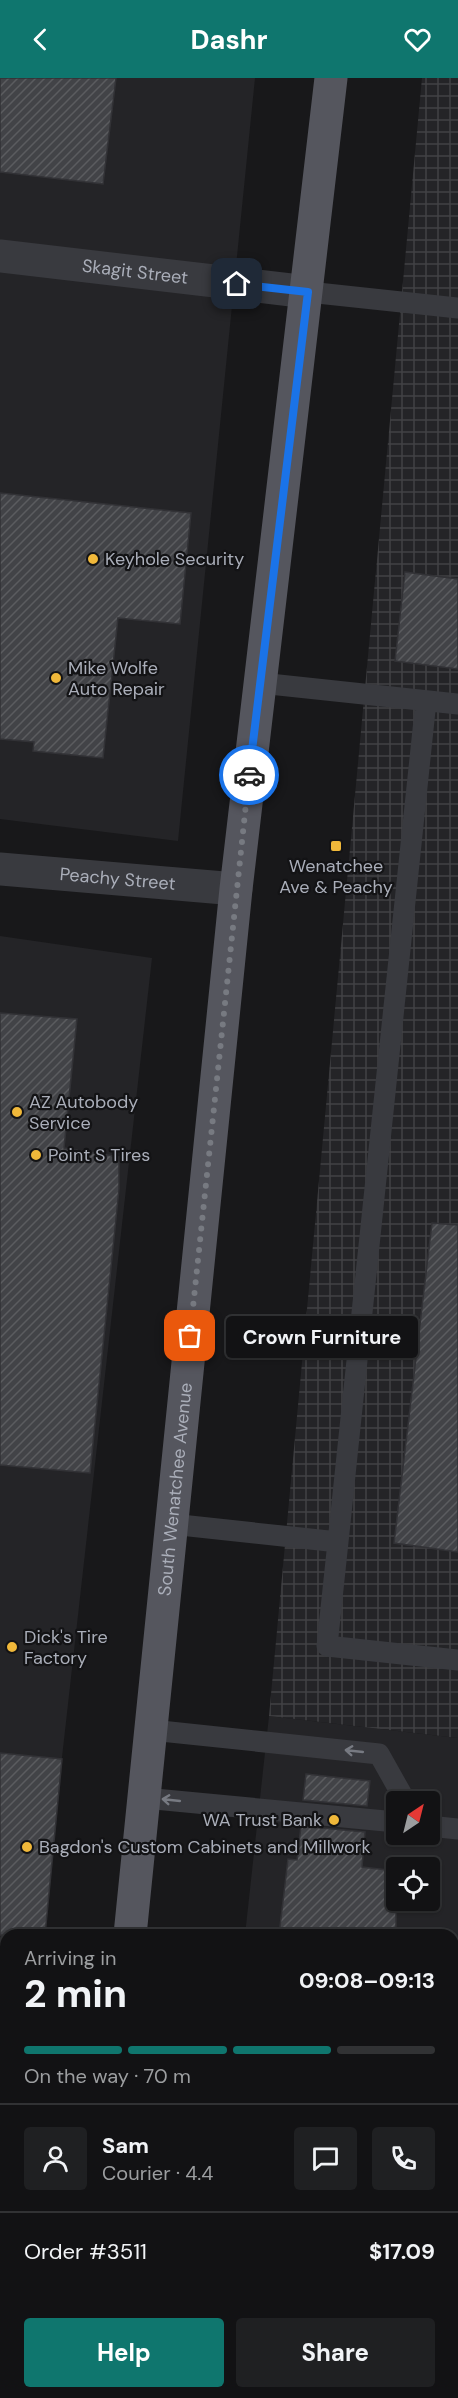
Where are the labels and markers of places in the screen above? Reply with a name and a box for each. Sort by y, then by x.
pin [211,258,262,309]
place label: Keyhole Security [105,547,244,571]
marker: Keyhole Security [86,552,100,566]
place label: Mike Wolfe Auto Repair [68,656,165,701]
marker: Mike Wolfe Auto Repair [49,671,63,685]
marker: Wenatchee Ave & Peachy [329,839,343,853]
place label: Wenatchee Ave & Peachy [279,854,393,899]
place label: AZ Autobody Service [29,1090,138,1135]
marker: AZ Autobody Service [10,1105,24,1119]
place label: Point S Tires [48,1143,150,1167]
marker: Point S Tires [29,1148,43,1162]
pin [164,1310,215,1361]
callout: Crown Furniture [226,1315,418,1357]
place label: Dick's Tire Factory [24,1625,108,1670]
marker: Dick's Tire Factory [5,1640,19,1654]
place label: WA Trust Bank [203,1808,322,1832]
marker: WA Trust Bank [327,1813,341,1827]
place label: Bagdon's Custom Cabinets and Millwork [39,1835,370,1859]
marker: Bagdon's Custom Cabinets and Millwork [20,1840,34,1854]

